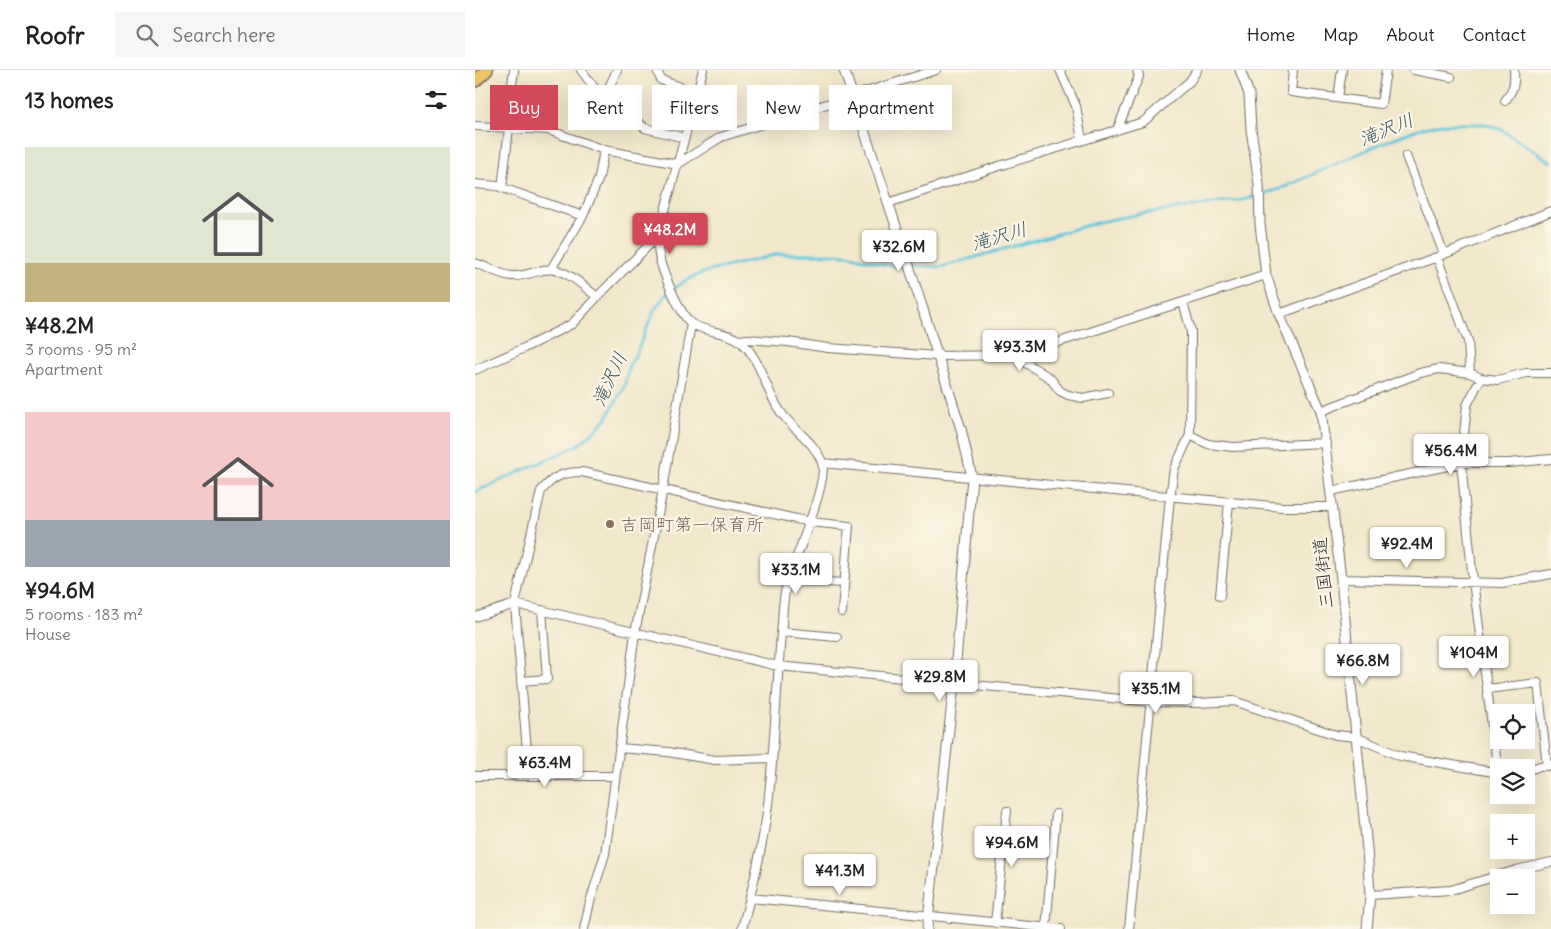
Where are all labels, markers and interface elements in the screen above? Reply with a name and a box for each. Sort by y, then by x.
search box [115,12,465,57]
text: Roofr [25,20,85,50]
icon: search [133,21,161,49]
text: Search here [173,23,276,47]
text: Home [1247,23,1295,46]
text: Map [1323,23,1358,46]
text: About [1386,23,1434,46]
text: Contact [1462,23,1526,46]
chip: Buy [490,85,558,130]
chip: Rent [568,85,642,130]
chip: Filters [652,85,737,130]
chip: New [747,85,819,130]
chip: Apartment [829,85,952,130]
icon: filters [422,86,450,114]
text: 13 homes [25,87,113,114]
water label: 滝沢川 [1355,107,1417,151]
icon: home [193,179,283,269]
pin: ¥48.2M [629,212,711,255]
water label: 滝沢川 [968,217,1030,255]
text: ¥48.2M [644,219,696,239]
pin: ¥32.6M [858,230,940,272]
text: ¥32.6M [873,236,925,256]
text: ¥48.2M [25,312,94,339]
pin: ¥93.3M [979,330,1061,372]
text: ¥93.3M [993,336,1047,356]
text: 3 rooms · 95 m² [25,339,137,359]
water label: 滝沢川 [586,348,632,410]
text: Apartment [25,359,103,379]
pin: ¥56.4M [1410,434,1492,476]
text: ¥56.4M [1424,440,1478,460]
icon: home [193,444,283,534]
place label: 吉岡町第一保育所 [620,513,764,536]
marker: 吉岡町第一保育所 [604,518,616,530]
pin: ¥92.4M [1366,526,1448,569]
text: ¥92.4M [1381,533,1433,553]
street label: 三国街道 [1308,536,1338,610]
pin: ¥33.1M [755,552,837,595]
text: ¥33.1M [771,559,821,579]
text: ¥94.6M [25,577,95,604]
text: 5 rooms · 183 m² [25,604,143,624]
text: House [25,624,71,644]
pin: ¥104M [1439,636,1509,678]
text: ¥104M [1450,642,1498,662]
pin: ¥66.8M [1322,644,1404,686]
text: ¥66.8M [1336,650,1390,670]
pin: ¥29.8M [899,660,981,702]
text: ¥29.8M [914,666,966,686]
pin: ¥35.1M [1115,672,1197,714]
text: ¥35.1M [1131,678,1181,698]
map controls [1490,704,1535,914]
button: locate [1490,704,1535,749]
pin: ¥63.4M [504,746,586,788]
text: ¥63.4M [519,752,571,772]
button: layers [1490,759,1535,804]
button: + [1490,814,1535,859]
pin: ¥94.6M [971,826,1053,868]
text: ¥94.6M [985,832,1039,852]
pin: ¥41.3M [799,854,881,896]
text: ¥41.3M [815,860,865,880]
button: − [1490,869,1535,914]

